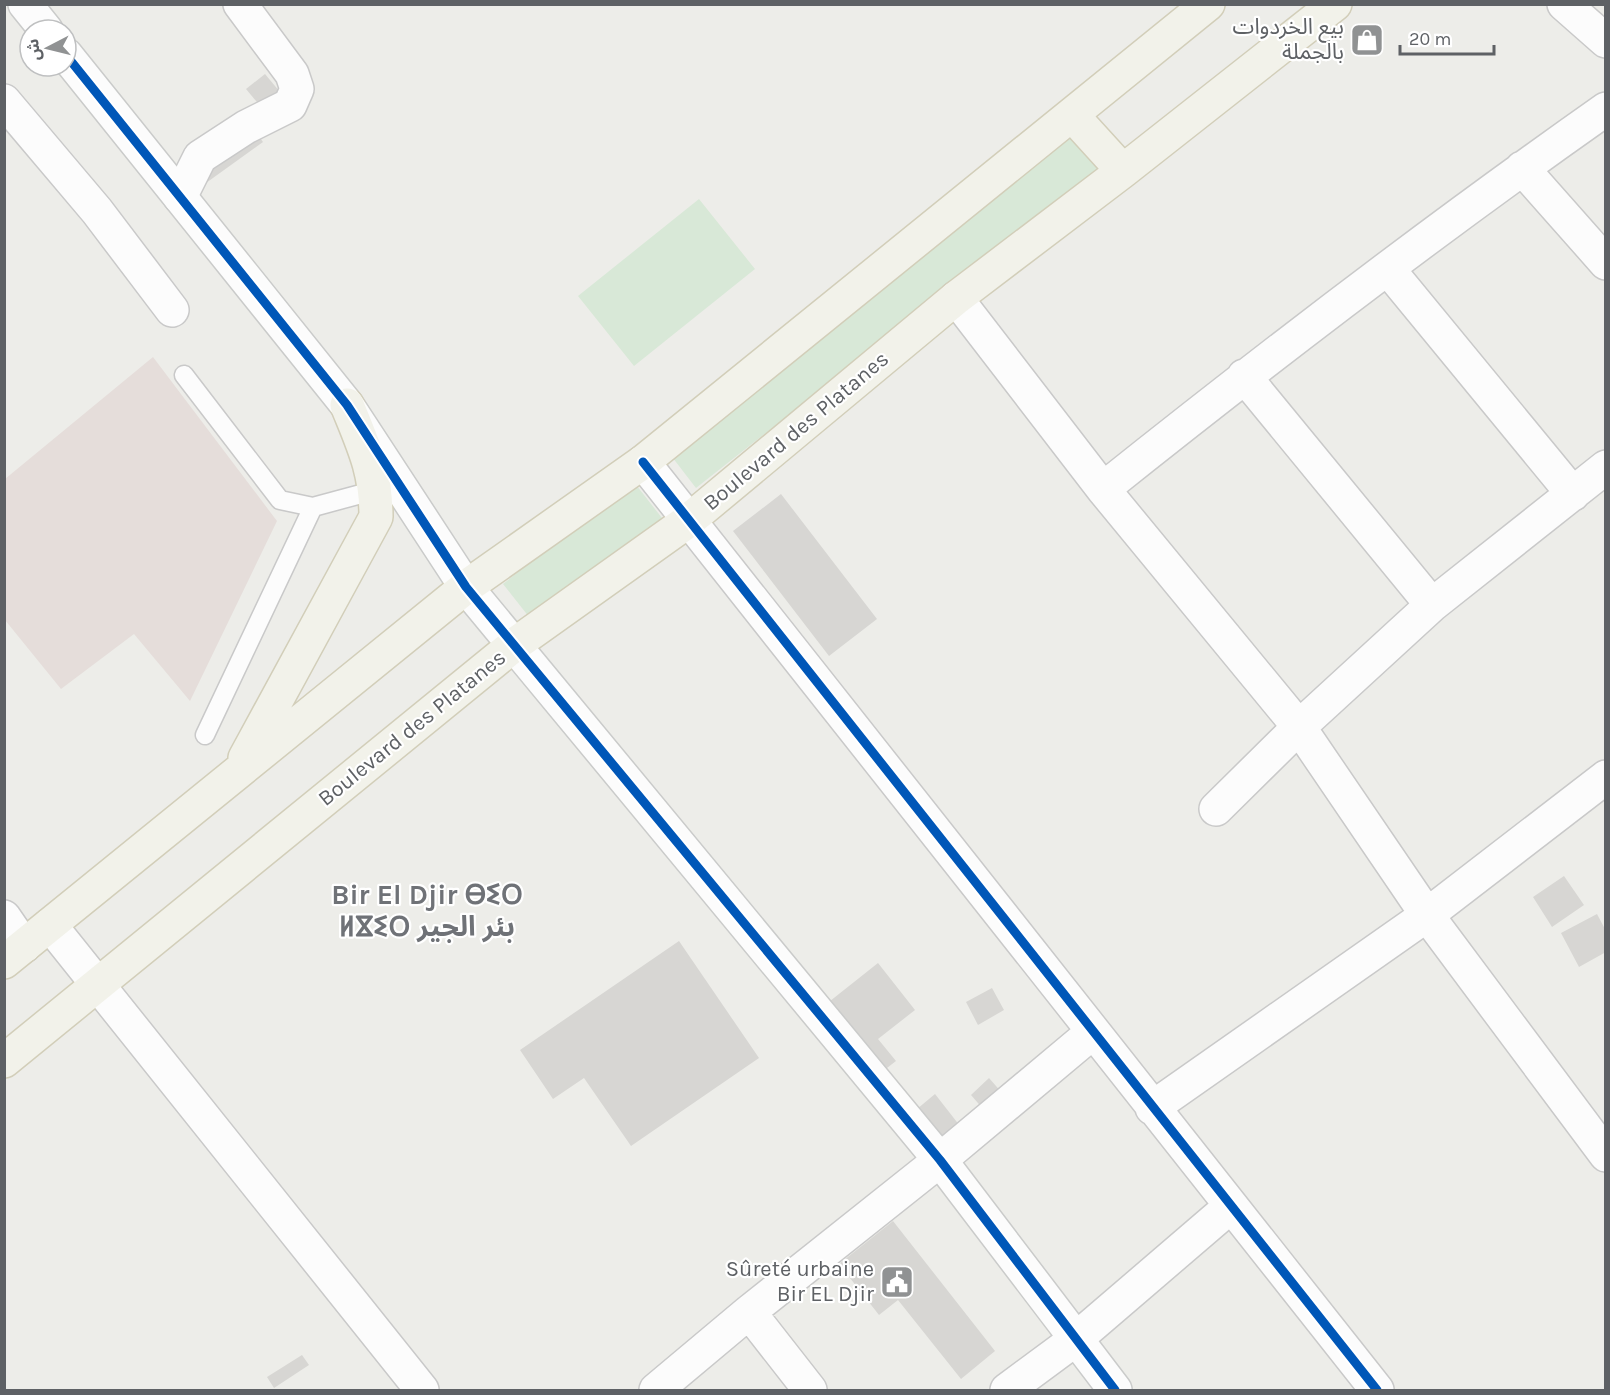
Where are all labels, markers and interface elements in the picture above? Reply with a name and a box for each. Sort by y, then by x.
place label: بيع الخردوات بالجملة [1233,14,1344,65]
north arrow [18,18,78,78]
scale bar [1400,18,1494,56]
shop icon: بيع الخردوات بالجملة [1349,22,1385,58]
text: 20 m [1409,28,1451,50]
text: ش [23,38,44,62]
street label: Boulevard des Platanes [698,346,894,516]
street label: Boulevard des Platanes [313,644,511,812]
district label: Bir El Djir ⴱⵉⵔ ⵍⴵⵉⵔ بئر الجير [331,878,523,943]
place label: Sûreté urbaine Bir EL Djir [726,1256,874,1307]
public building icon: Sûreté urbaine Bir EL Djir [879,1264,915,1300]

